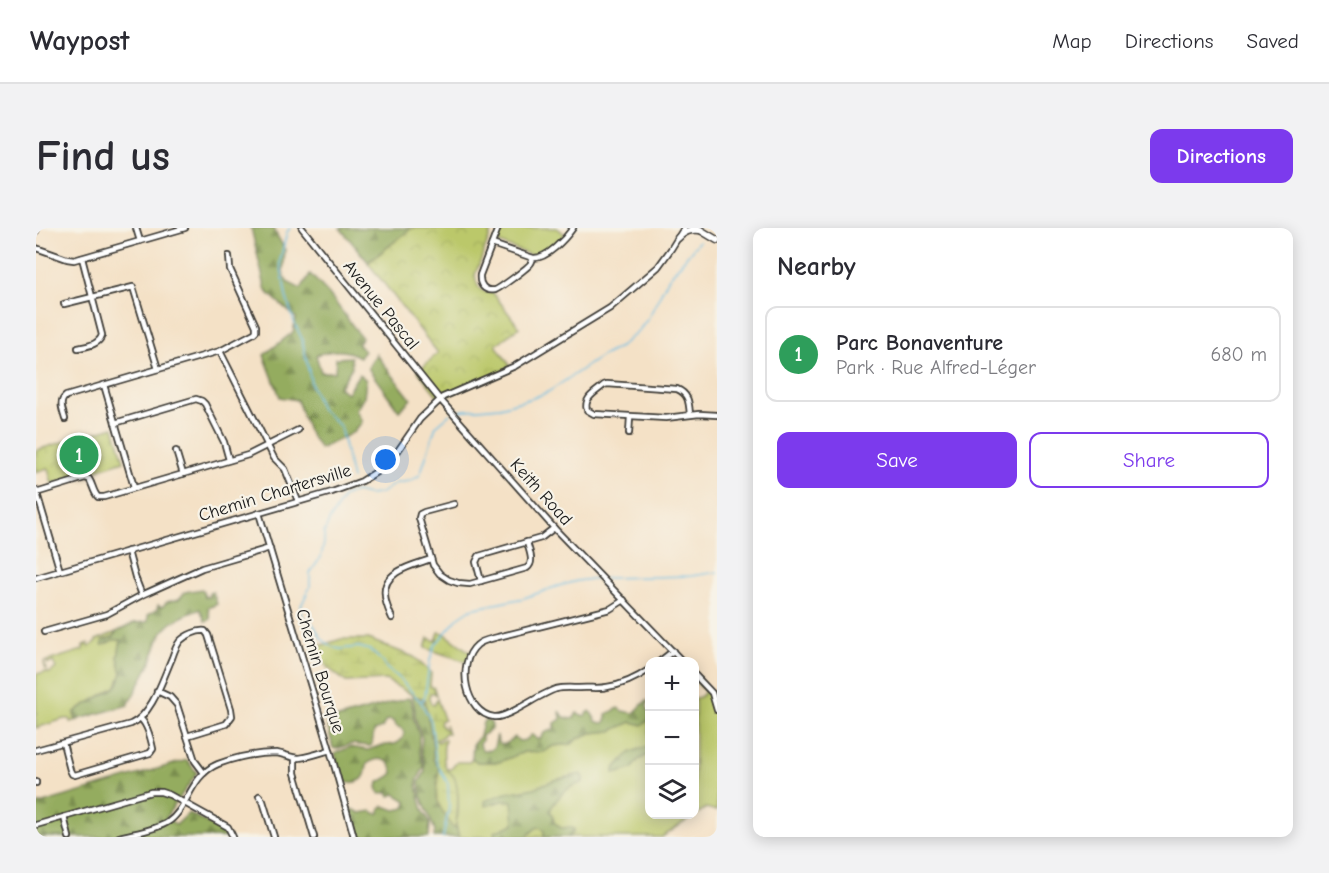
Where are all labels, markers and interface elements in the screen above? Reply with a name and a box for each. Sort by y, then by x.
text: Waypost [30,25,130,57]
text: Map [1052,29,1092,53]
text: Directions [1125,29,1214,53]
text: Saved [1247,29,1299,53]
button: Directions [1150,129,1293,183]
text: Find us [36,132,170,181]
text: Nearby [777,252,856,282]
street label: Avenue Pascal [339,256,423,354]
text: Parc Bonaventure [836,330,1003,356]
text: 1 [795,343,802,366]
text: 680 m [1210,343,1267,366]
text: Park · Rue Alfred-Léger [836,356,1036,379]
pin: 1 [60,432,99,478]
button: Save [777,432,1017,488]
button: Share [1029,432,1269,488]
your location [371,445,400,474]
street label: Keith Road [505,454,577,530]
street label: Chemin Chartersville [196,460,354,526]
street label: Chemin Bourque [291,606,349,736]
map controls [645,657,699,819]
button: + [645,657,699,711]
button: − [645,711,699,765]
button: layers [645,765,699,819]

